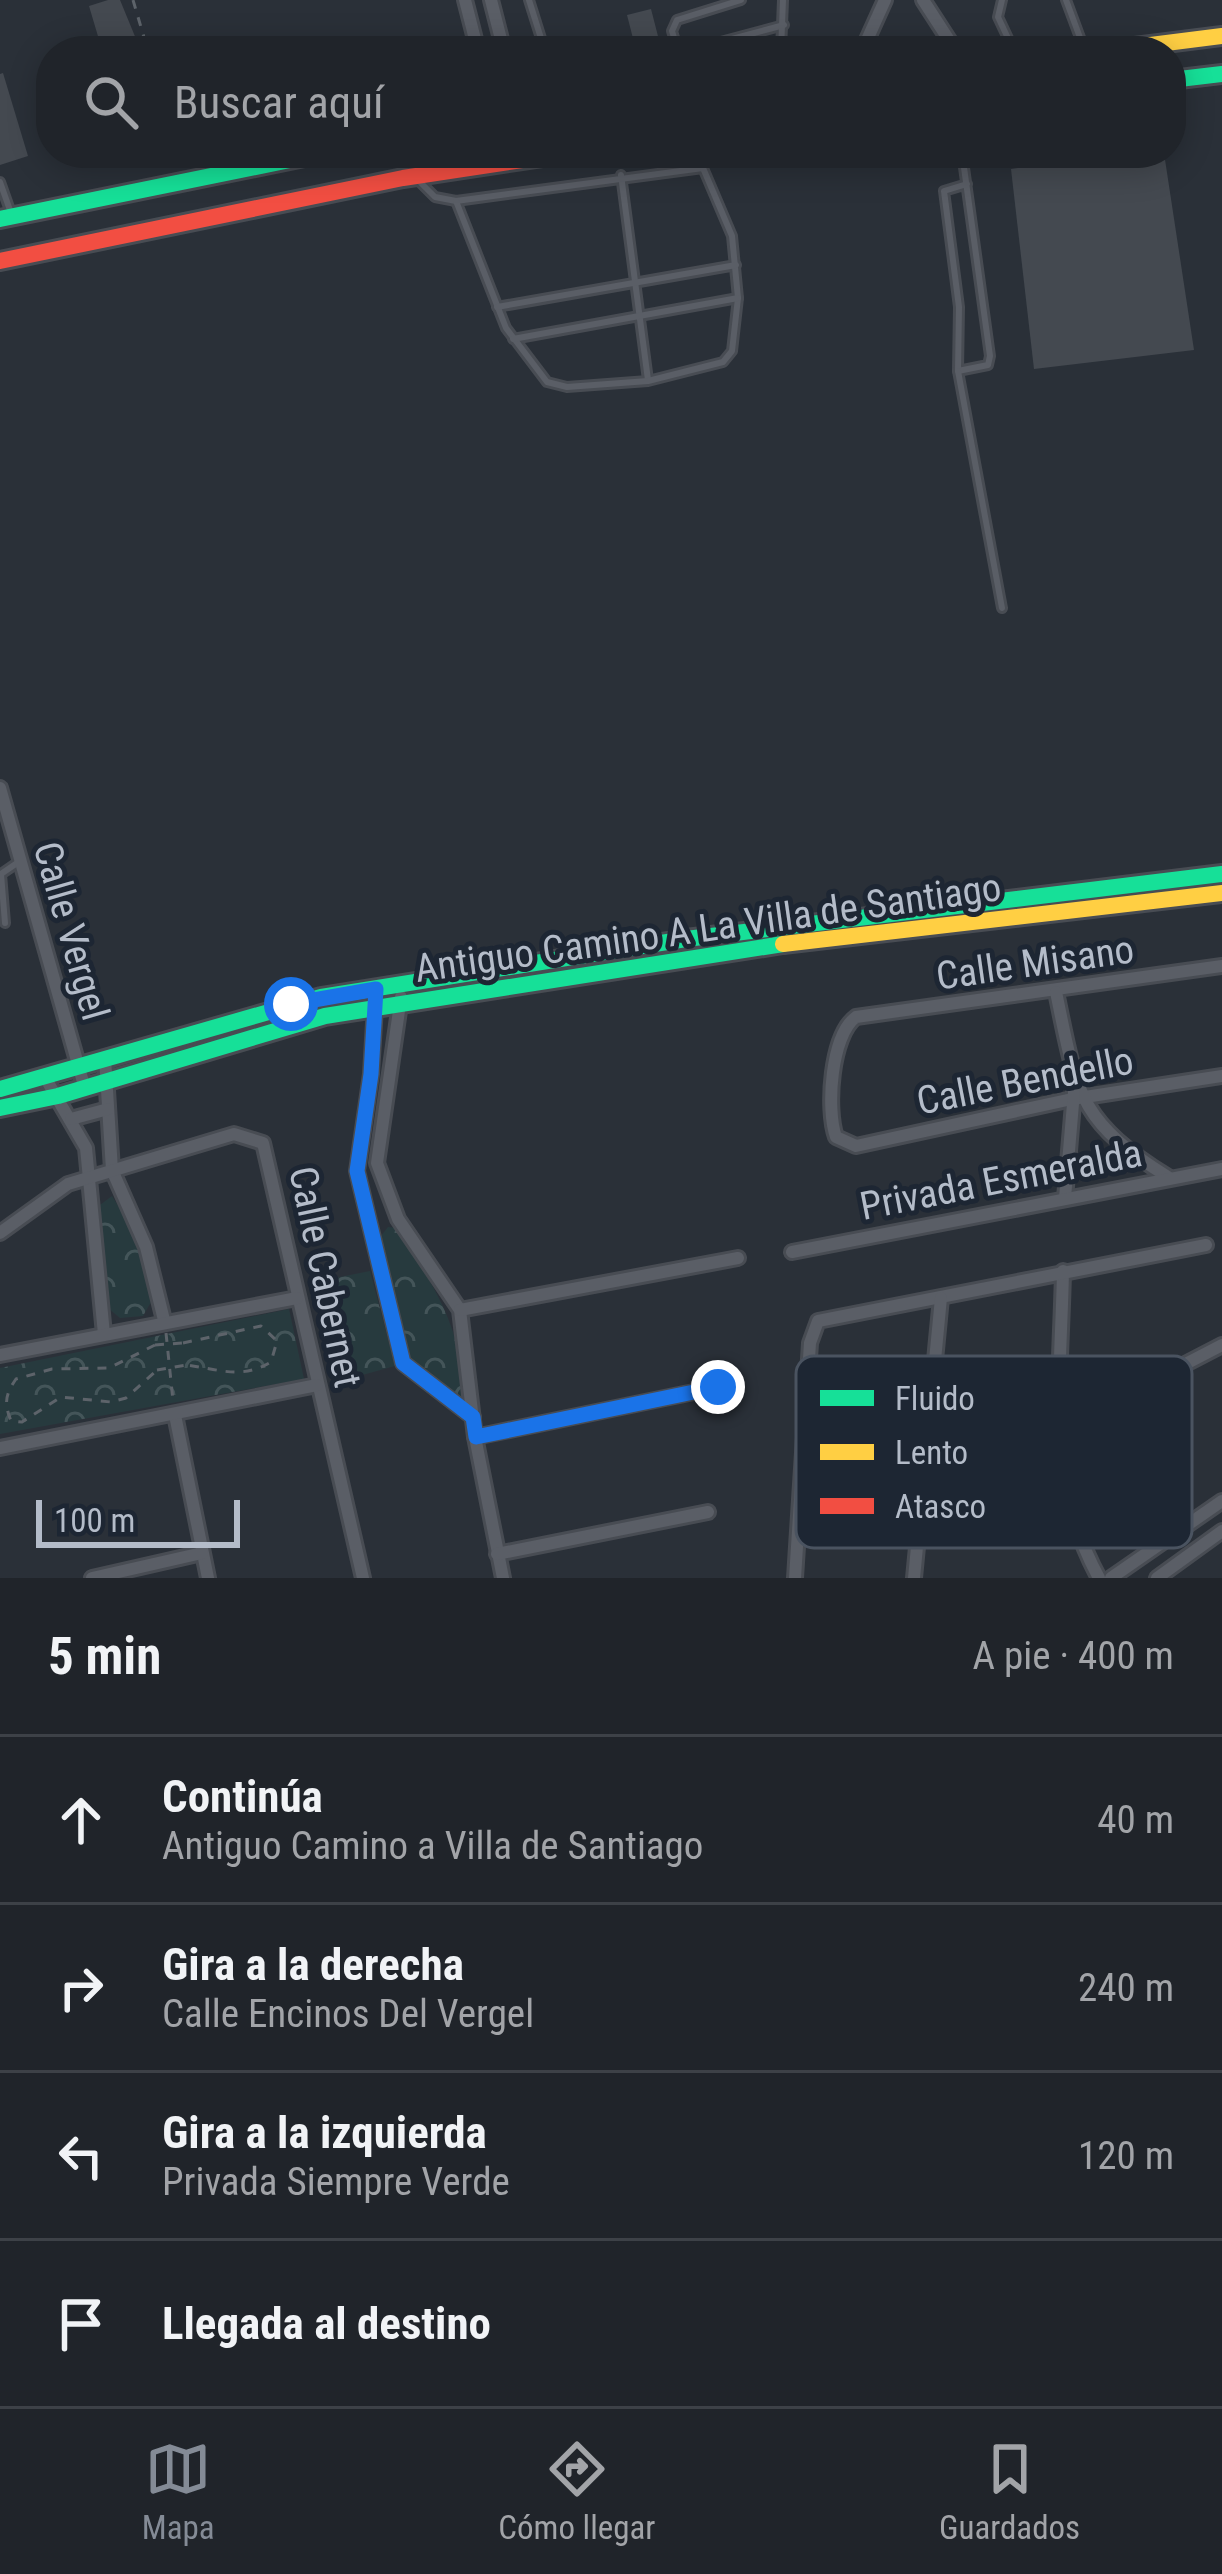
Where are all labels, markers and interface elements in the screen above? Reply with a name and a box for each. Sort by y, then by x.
search box [36,36,1186,168]
icon: search [78,69,144,135]
text: Buscar aquí [174,76,384,129]
street label: Calle Vergel [24,837,118,1025]
street label: Antiguo Camino A La Villa de Santiago [412,864,1004,992]
street label: Calle Misano [933,926,1137,1000]
route start [264,977,318,1031]
street label: Calle Bendello [913,1037,1137,1125]
street label: Privada Esmeralda [856,1130,1146,1230]
street label: Calle Cabernet [279,1162,371,1392]
legend [796,1356,1192,1548]
route end [691,1360,745,1414]
text: Fluido [895,1379,975,1418]
text: Lento [895,1433,968,1472]
text: Atasco [895,1487,986,1526]
scale bar [36,1494,240,1547]
text: 100 m [54,1501,135,1540]
text: 5 min [48,1627,161,1686]
text: A pie · 400 m [973,1633,1174,1679]
text: Continúa [162,1770,323,1823]
icon: ahead [48,1787,114,1853]
text: 40 m [1097,1797,1174,1843]
text: Antiguo Camino a Villa de Santiago [162,1823,703,1869]
text: Gira a la derecha [162,1938,464,1991]
icon: right [48,1955,114,2021]
text: 240 m [1078,1965,1174,2011]
text: Calle Encinos Del Vergel [162,1991,534,2037]
text: Gira a la izquierda [162,2106,487,2159]
icon: left [48,2123,114,2189]
text: 120 m [1078,2133,1174,2179]
text: Privada Siempre Verde [162,2159,510,2205]
icon: arrive [48,2291,114,2357]
text: Llegada al destino [162,2297,491,2350]
tab: Mapa [142,2436,215,2547]
tab: Cómo llegar [498,2436,655,2547]
tab: Guardados [939,2436,1080,2547]

